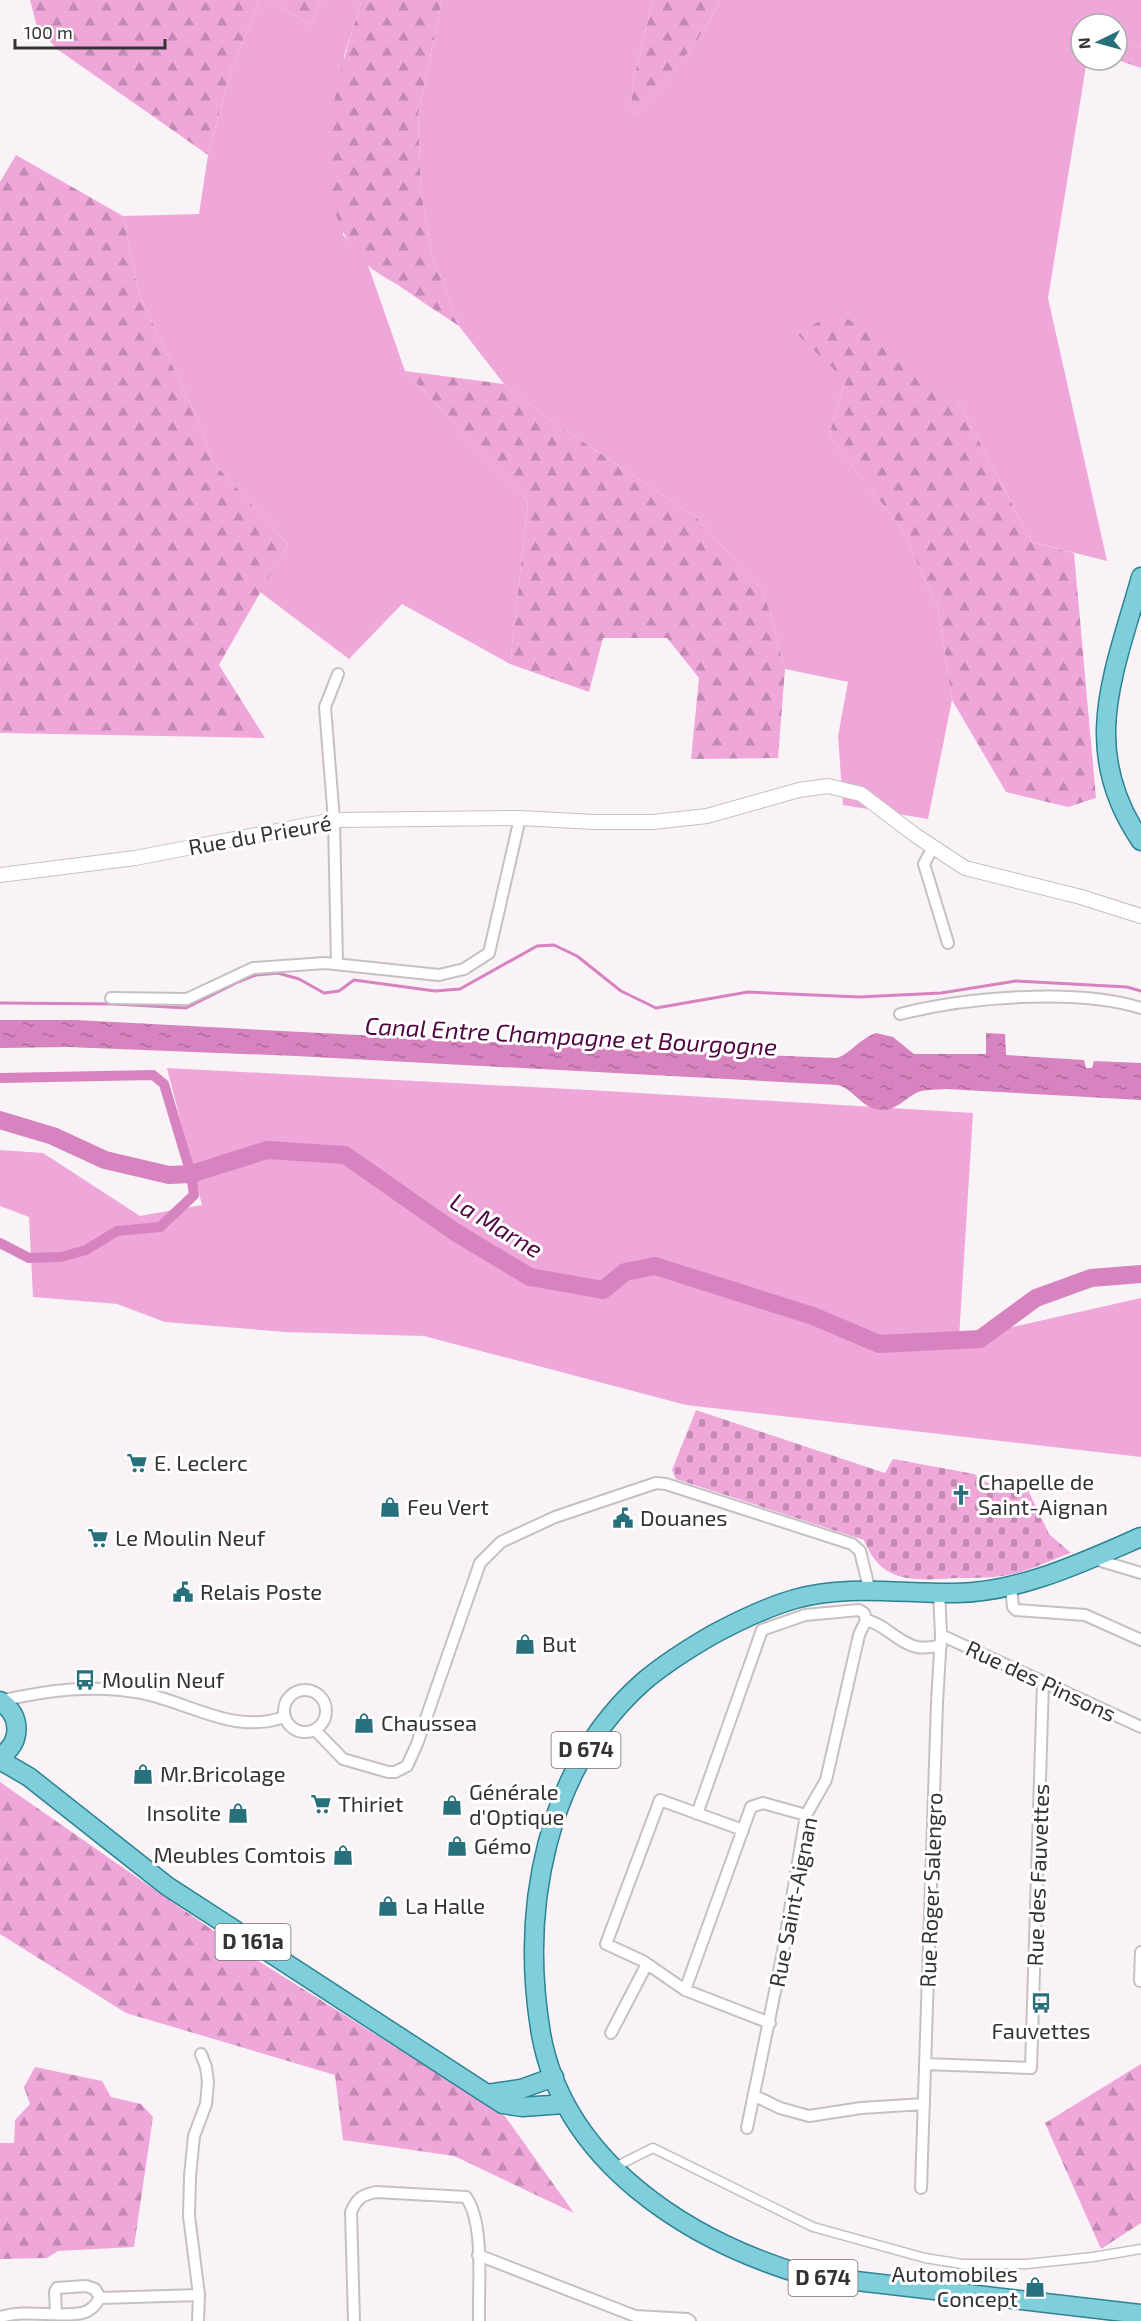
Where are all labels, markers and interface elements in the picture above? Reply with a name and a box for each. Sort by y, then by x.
scale bar [15,12,165,50]
north arrow [1069,12,1129,72]
text: 100 m [24,21,73,43]
text: N [1074,37,1094,50]
street label: Rue du Prieuré [186,809,333,859]
water label: Canal Entre Champagne et Bourgogne [364,1010,778,1061]
water label: La Marne [445,1186,548,1264]
place label: E. Leclerc [154,1449,248,1475]
supermarket icon: E. Leclerc [125,1451,149,1475]
place label: Chapelle de Saint-Aignan [978,1468,1108,1519]
church icon: Chapelle de Saint-Aignan [949,1483,973,1507]
place label: Feu Vert [407,1493,489,1519]
shop icon: Feu Vert [378,1495,402,1519]
place label: Douanes [640,1504,728,1530]
public building icon: Douanes [611,1506,635,1530]
place label: Le Moulin Neuf [115,1524,266,1550]
supermarket icon: Le Moulin Neuf [86,1526,110,1550]
place label: Relais Poste [200,1578,322,1604]
public building icon: Relais Poste [171,1580,195,1604]
place label: But [542,1630,577,1656]
shop icon: But [513,1632,537,1656]
street label: Rue des Pinsons [962,1634,1120,1726]
place label: Moulin Neuf [102,1666,225,1692]
bus stop icon: Moulin Neuf [73,1668,97,1692]
place label: Chaussea [381,1709,477,1735]
shop icon: Chaussea [352,1711,376,1735]
road number: D 674 [552,1732,620,1768]
place label: Mr.Bricolage [160,1760,286,1786]
shop icon: Mr.Bricolage [131,1762,155,1786]
place label: Générale d'Optique [469,1778,564,1829]
street label: Rue des Fauvettes [1021,1783,1053,1967]
place label: Thiriet [338,1790,404,1816]
supermarket icon: Thiriet [309,1792,333,1816]
street label: Rue Roger Salengro [914,1792,946,1988]
shop icon: Générale d'Optique [440,1793,464,1817]
place label: Insolite [147,1799,221,1825]
shop icon: Insolite [226,1801,250,1825]
street label: Rue Saint-Aignan [763,1815,821,1989]
place label: Gémo [474,1832,531,1858]
shop icon: Gémo [445,1834,469,1858]
place label: Meubles Comtois [154,1841,326,1867]
shop icon: Meubles Comtois [331,1843,355,1867]
place label: La Halle [405,1892,485,1918]
shop icon: La Halle [376,1894,400,1918]
road number: D 161a [216,1924,290,1960]
bus stop icon: Fauvettes [1029,1991,1053,2015]
place label: Fauvettes [991,2017,1091,2043]
road number: D 674 [788,2260,858,2296]
place label: Automobiles Concept [892,2260,1018,2311]
shop icon: Automobiles Concept [1023,2275,1047,2299]

